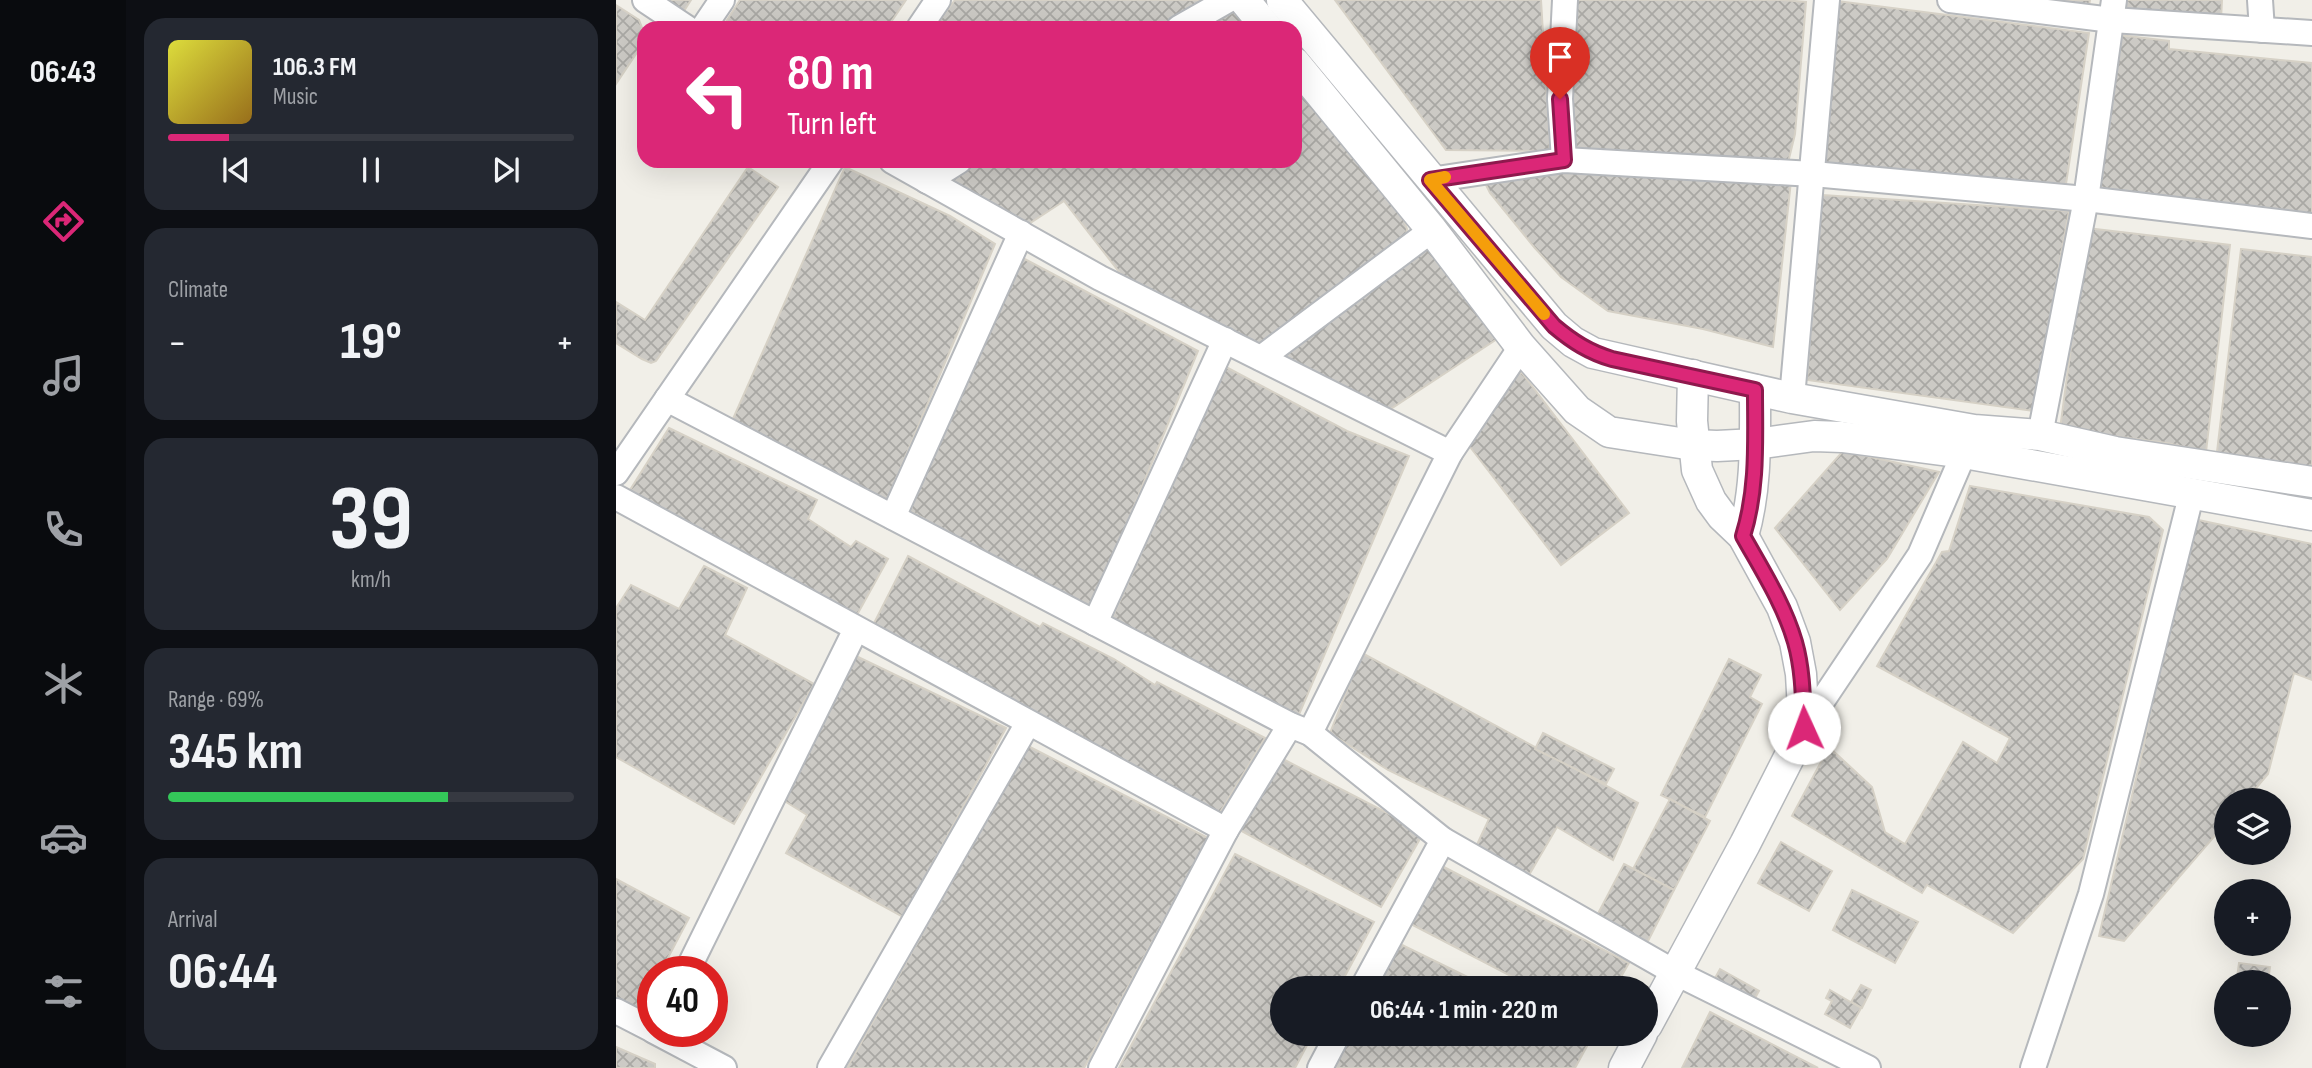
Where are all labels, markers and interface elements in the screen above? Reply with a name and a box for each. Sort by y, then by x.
pin [1530,27,1590,99]
icon: arrive [1541,38,1579,76]
text: 80 m [787,45,874,104]
icon: left [672,49,763,140]
text: 106.3 FM [273,52,356,83]
text: 06:43 [30,53,96,92]
text: Music [273,83,318,111]
text: Turn left [787,105,877,144]
icon: previous [217,151,255,189]
icon: pause [352,151,390,189]
icon: next [487,151,525,189]
icon: directions [39,197,88,246]
text: Climate [168,276,228,304]
text: 19° [340,311,402,374]
text: − [168,321,187,366]
text: + [555,321,574,366]
icon: music [39,351,88,400]
text: 39 [329,466,413,575]
icon: phone [39,505,88,554]
text: km/h [351,566,391,594]
icon: climate [39,659,88,708]
text: Range · 69% [168,686,264,714]
position arrow [1767,691,1841,765]
text: 345 km [168,721,303,784]
map controls [2214,788,2291,1047]
button: layers [2214,788,2291,865]
icon: car [39,813,88,862]
button: + [2214,879,2291,956]
text: Arrival [168,906,217,934]
text: 06:44 [168,941,277,1004]
speed limit sign: 40 [637,956,728,1047]
icon: filters [39,967,88,1016]
button: − [2214,970,2291,1047]
text: 06:44 · 1 min · 220 m [1370,995,1558,1026]

